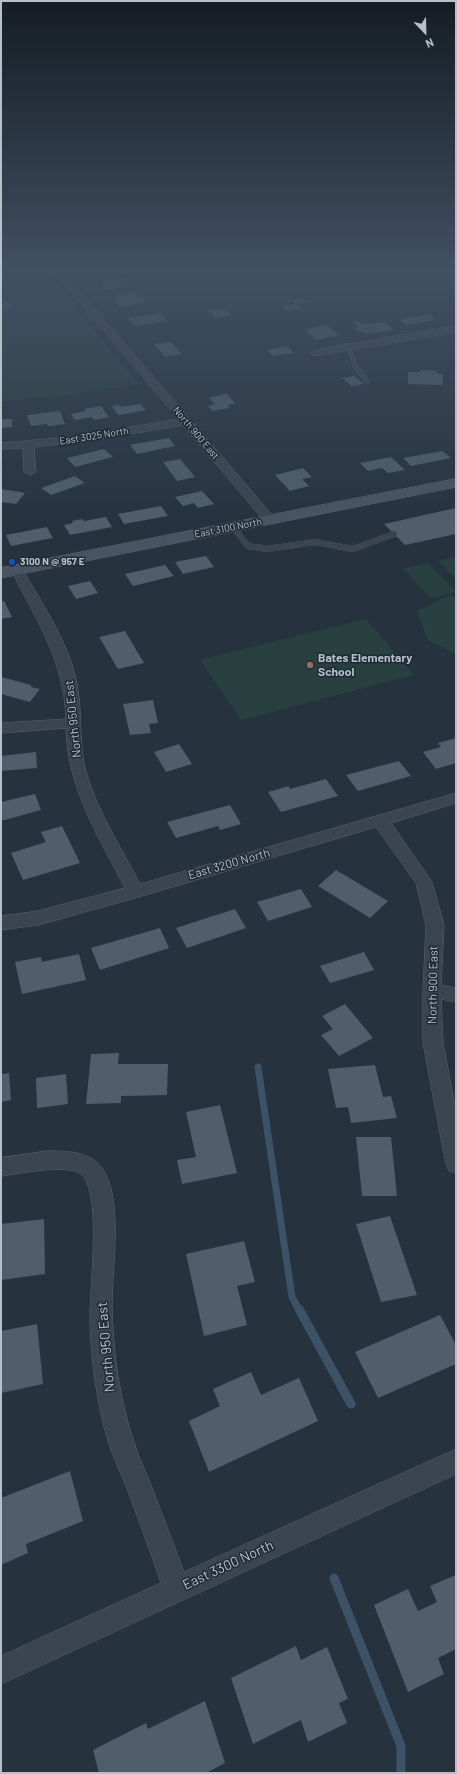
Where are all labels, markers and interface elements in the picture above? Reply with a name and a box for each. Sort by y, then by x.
north arrow [405,12,445,52]
text: N [424,36,436,51]
street label: North 900 East [170,404,222,462]
street label: East 3025 North [59,425,129,447]
street label: East 3100 North [193,516,263,540]
place label: 3100 N @ 957 E [20,556,85,568]
marker: 3100 N @ 957 E [7,557,17,567]
place label: Bates Elementary School [318,651,412,679]
marker: Bates Elementary School [305,660,315,670]
street label: North 950 East [62,680,84,758]
street label: East 3200 North [186,845,272,883]
street label: North 900 East [425,946,441,1024]
street label: North 950 East [94,1301,118,1393]
street label: East 3300 North [180,1537,276,1593]

